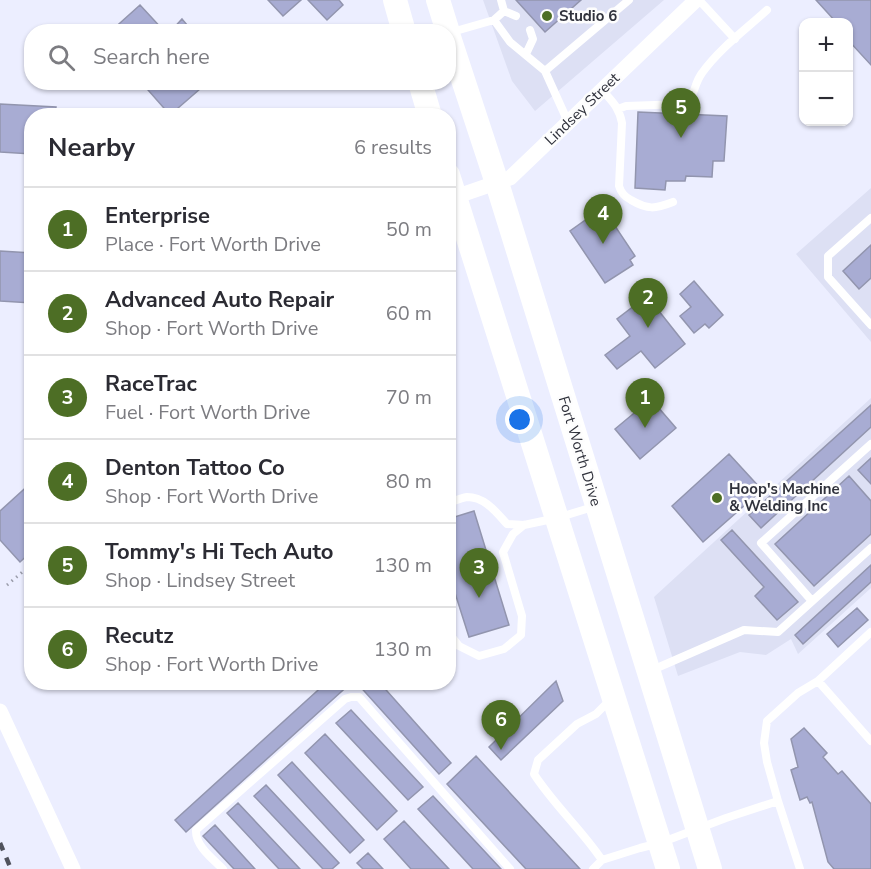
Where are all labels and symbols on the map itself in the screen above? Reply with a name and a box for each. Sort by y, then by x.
place label: Studio 6 [559,6,617,26]
marker: Studio 6 [540,9,554,23]
street label: Lindsey Street [540,68,624,150]
pin: 5 [662,88,700,138]
pin: 4 [584,194,622,244]
pin: 2 [628,278,668,328]
pin: 1 [626,378,664,428]
street label: Fort Worth Drive [554,394,606,508]
your location [505,405,534,434]
place label: Hoop's Machine & Welding Inc [729,479,840,516]
marker: Hoop's Machine & Welding Inc [710,491,724,505]
pin: 3 [460,548,498,598]
pin: 6 [482,700,520,750]

